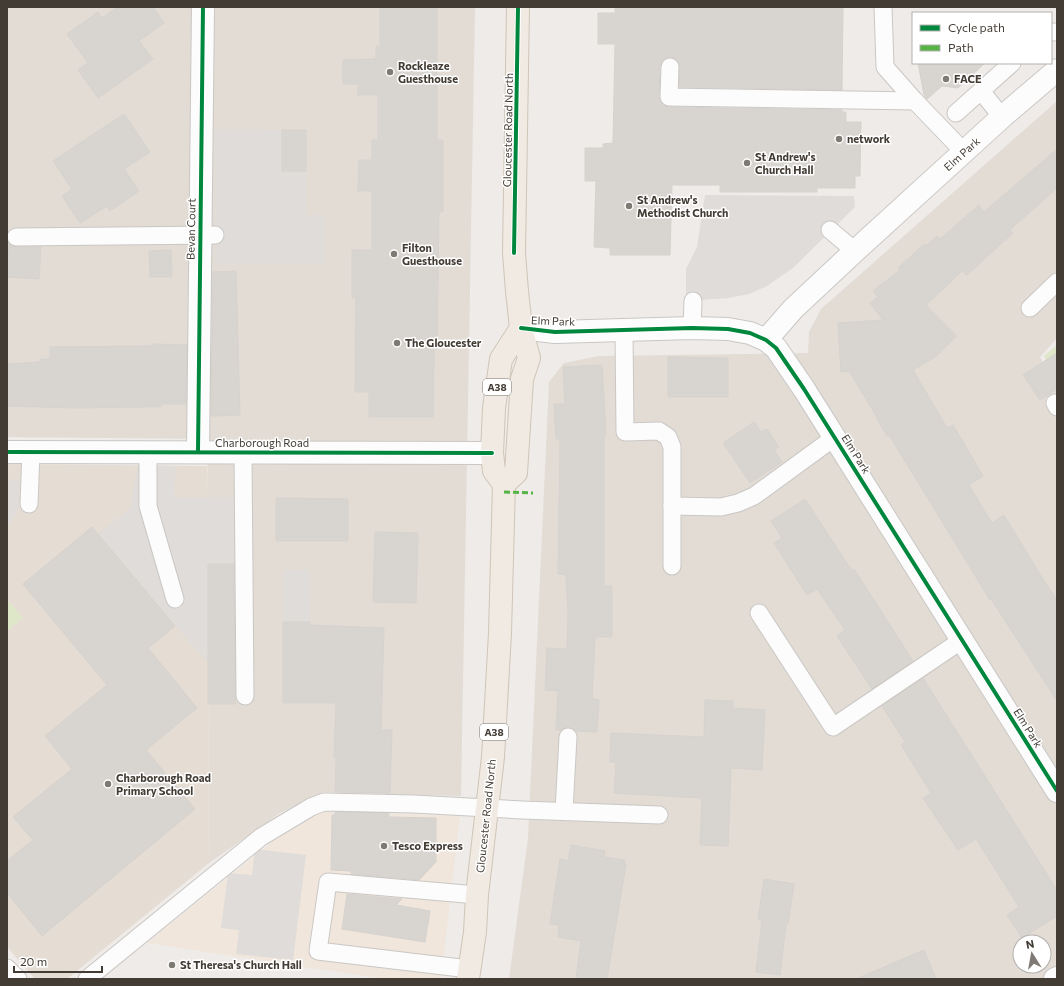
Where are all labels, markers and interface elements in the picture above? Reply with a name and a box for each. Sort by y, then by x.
legend [912,12,1052,64]
text: Cycle path [948,20,1005,34]
text: Path [948,40,974,54]
place label: Rockleaze Guesthouse [398,59,458,85]
marker: Rockleaze Guesthouse [385,67,395,77]
place label: FACE [954,72,982,85]
street label: Gloucester Road North [500,73,515,187]
marker: FACE [941,74,951,84]
place label: network [847,132,891,145]
marker: network [834,134,844,144]
street label: Elm Park [941,134,982,173]
place label: St Andrew's Church Hall [755,150,816,176]
marker: St Andrew's Church Hall [742,158,752,168]
place label: St Andrew's Methodist Church [637,193,728,219]
street label: Bevan Court [183,198,198,260]
marker: St Andrew's Methodist Church [624,201,634,211]
place label: Filton Guesthouse [402,241,462,267]
marker: Filton Guesthouse [389,249,399,259]
street label: Elm Park [531,313,575,328]
place label: The Gloucester [405,336,482,349]
marker: The Gloucester [392,338,402,348]
road number: A38 [483,379,511,395]
street label: Elm Park [839,432,874,476]
street label: Charborough Road [215,436,309,449]
street label: Elm Park [1011,706,1046,750]
road number: A38 [480,724,508,740]
street label: Gloucester Road North [473,758,498,874]
place label: Charborough Road Primary School [116,771,211,797]
marker: Charborough Road Primary School [103,779,113,789]
place label: Tesco Express [392,839,463,852]
marker: Tesco Express [379,841,389,851]
north arrow [1012,934,1052,974]
text: N [1025,937,1035,951]
scale bar [14,948,102,974]
text: 20 m [20,954,47,968]
place label: St Theresa's Church Hall [180,958,302,971]
marker: St Theresa's Church Hall [167,960,177,970]

